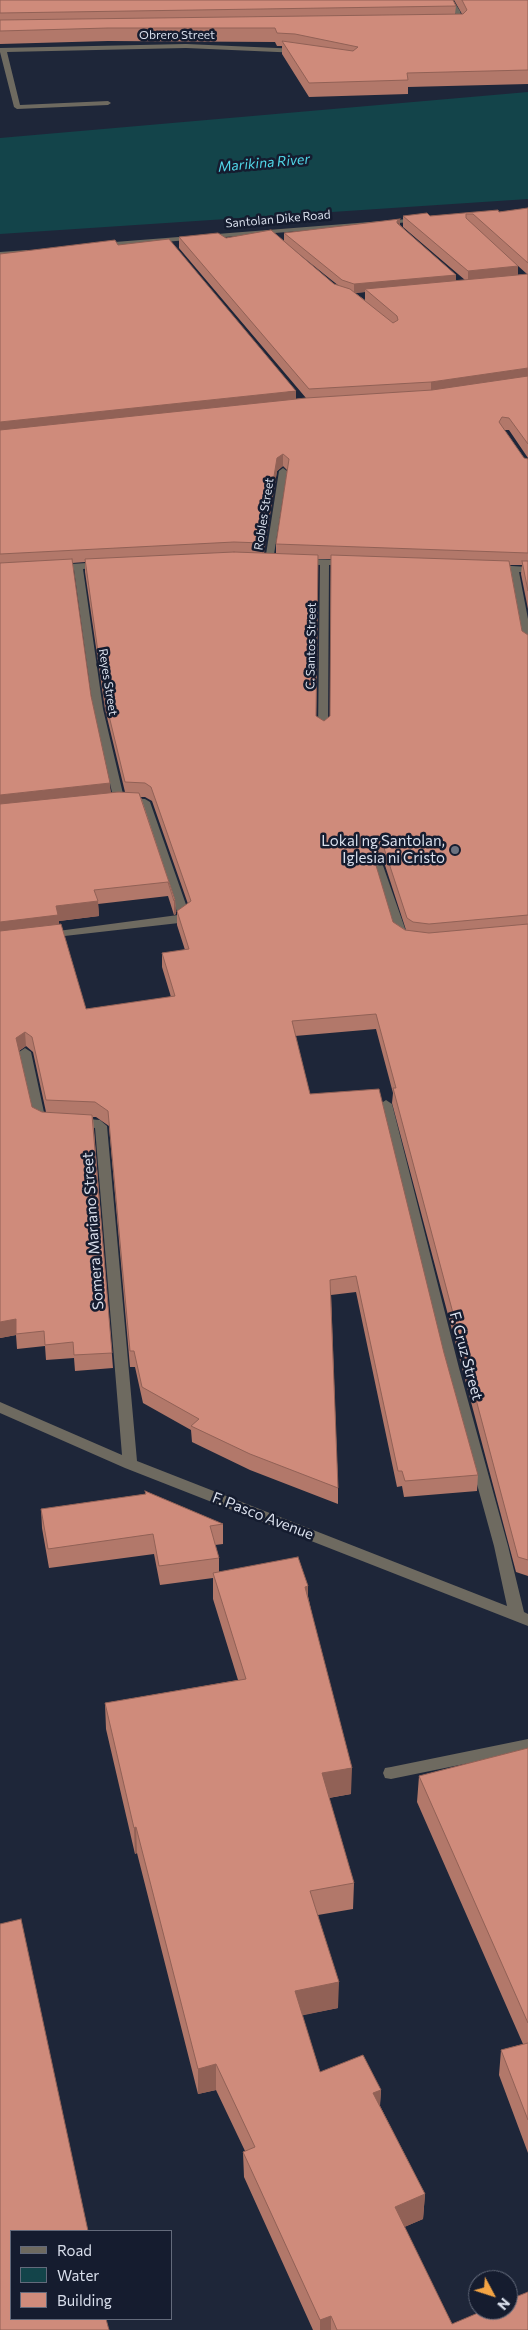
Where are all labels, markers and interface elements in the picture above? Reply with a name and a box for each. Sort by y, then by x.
street label: Obrero Street [139,28,215,42]
water label: Marikina River [217,151,311,175]
street label: Santolan Dike Road [225,207,331,231]
street label: Robles Street [251,477,277,551]
street label: C. Santos Street [303,602,319,690]
street label: Reyes Street [96,647,120,717]
place label: Lokal ng Santolan, Iglesia ni Cristo [321,832,445,867]
marker: Lokal ng Santolan, Iglesia ni Cristo [449,844,461,856]
street label: Somera Mariano Street [79,1152,107,1310]
street label: F. Cruz Street [446,1310,486,1402]
street label: F. Pasco Avenue [210,1488,316,1544]
legend [10,2230,172,2320]
text: Road [57,2241,92,2259]
text: Water [57,2266,99,2284]
north arrow [468,2270,518,2320]
text: Building [57,2291,112,2309]
text: N [494,2295,514,2314]

